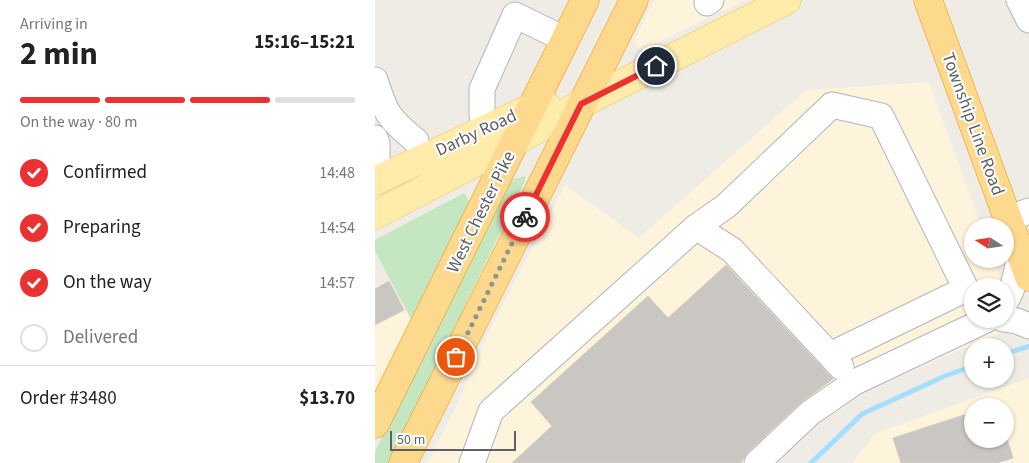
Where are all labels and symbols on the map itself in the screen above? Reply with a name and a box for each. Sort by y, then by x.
pin [635,45,677,87]
street label: Township Line Road [936,49,1010,199]
street label: Darby Road [431,103,521,163]
street label: West Chester Pike [441,147,521,277]
courier [500,192,550,242]
north arrow [964,218,1014,268]
pin [435,336,477,378]
scale bar [390,428,516,451]

